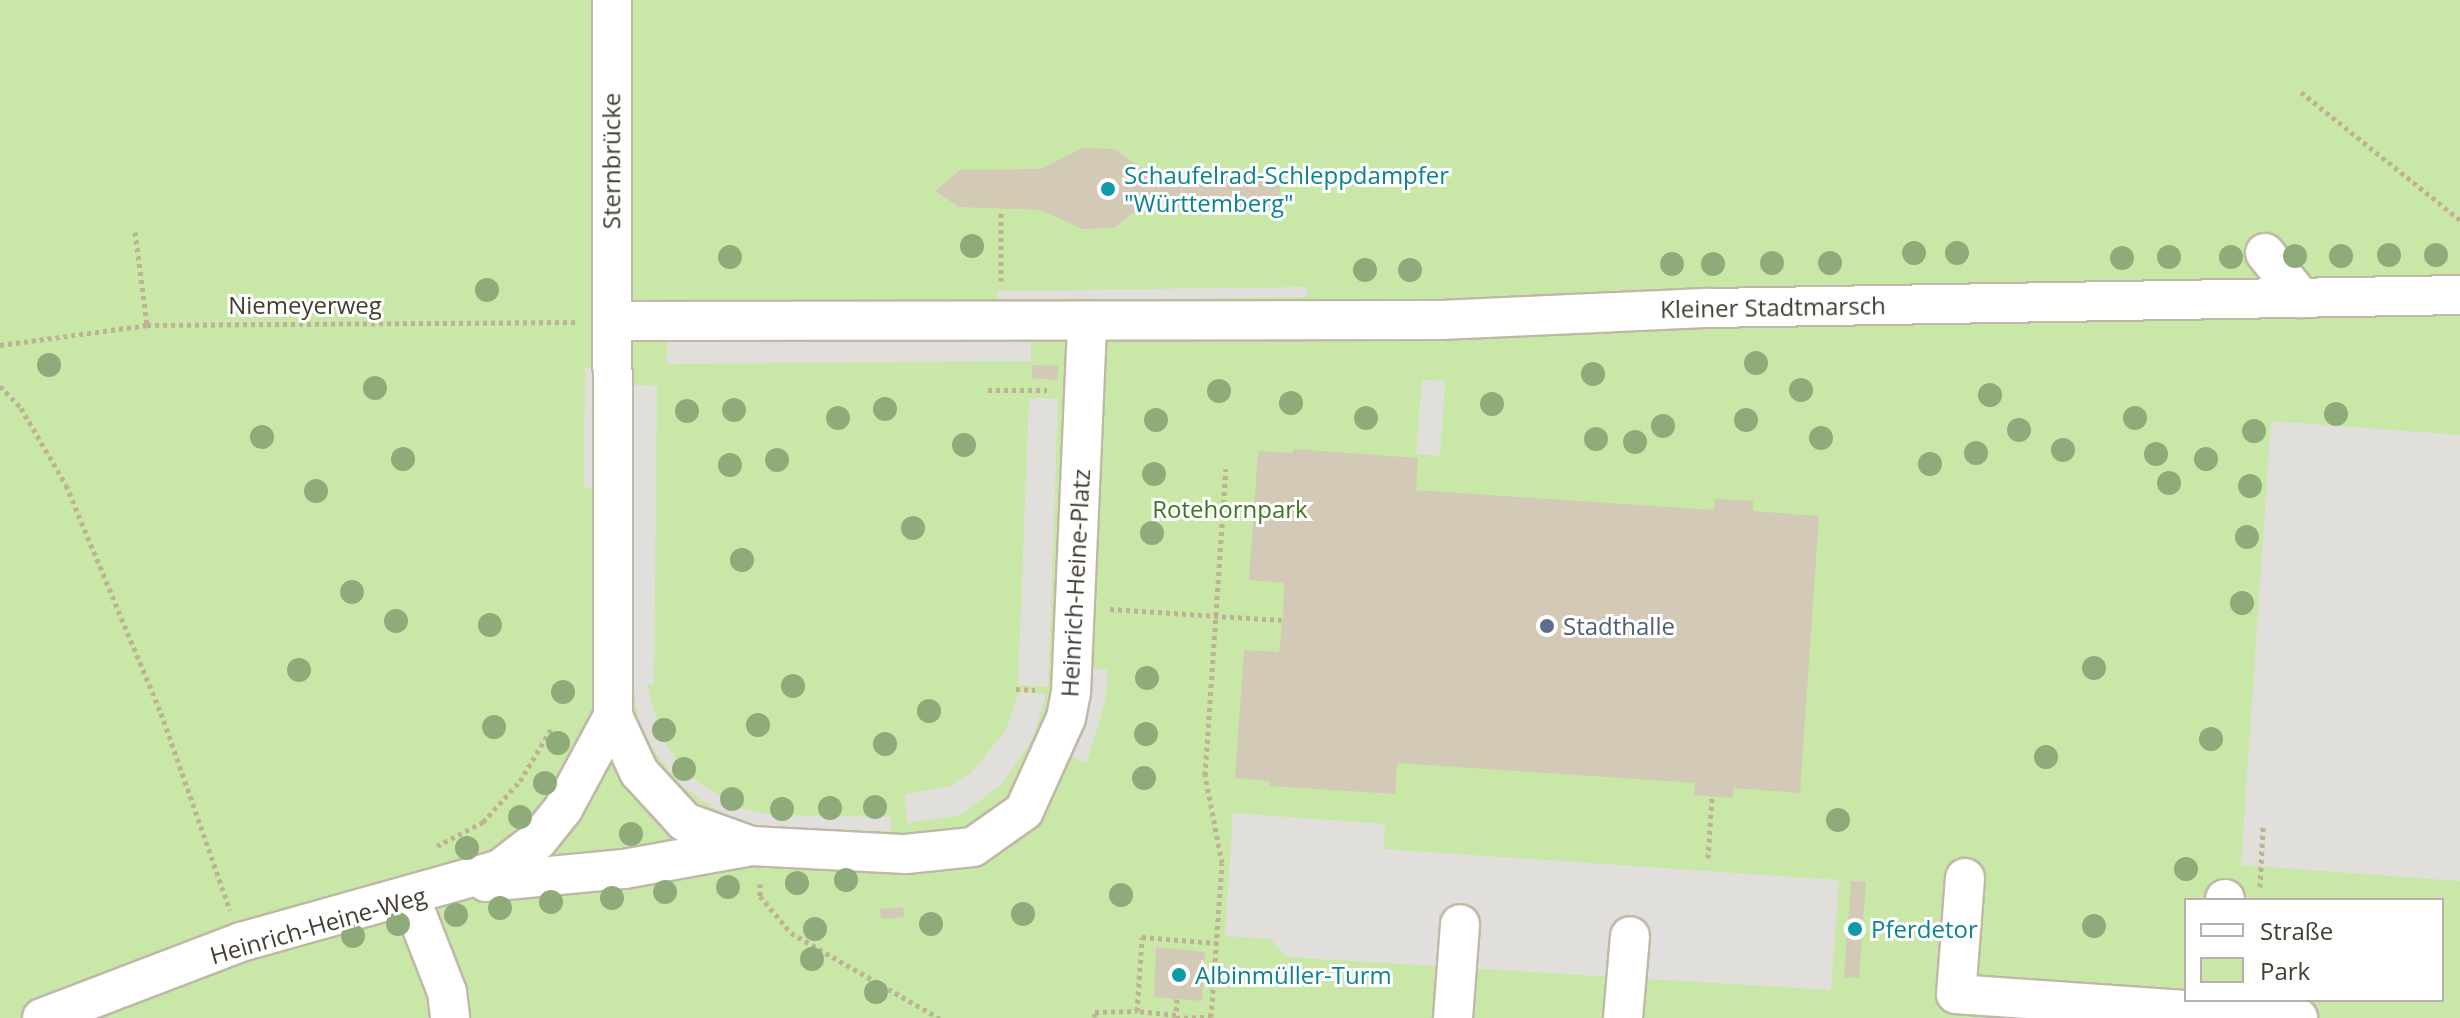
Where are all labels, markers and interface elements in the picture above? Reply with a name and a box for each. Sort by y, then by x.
street label: Sternbrücke [597,93,625,229]
place label: Schaufelrad-Schleppdampfer "Württemberg" [1124,161,1449,217]
marker: Schaufelrad-Schleppdampfer "Württemberg" [1099,180,1117,198]
street label: Niemeyerweg [228,291,382,319]
street label: Kleiner Stadtmarsch [1660,291,1886,323]
street label: Heinrich-Heine-Platz [1055,468,1095,698]
park label: Rotehornpark [1152,495,1308,523]
place label: Stadthalle [1563,612,1675,640]
marker: Stadthalle [1538,617,1556,635]
street label: Heinrich-Heine-Weg [207,880,429,970]
legend [2184,898,2444,1002]
text: Straße [2260,914,2333,947]
place label: Pferdetor [1871,915,1978,943]
marker: Pferdetor [1846,920,1864,938]
text: Park [2260,954,2310,987]
place label: Albinmüller-Turm [1195,961,1392,989]
marker: Albinmüller-Turm [1170,966,1188,984]

